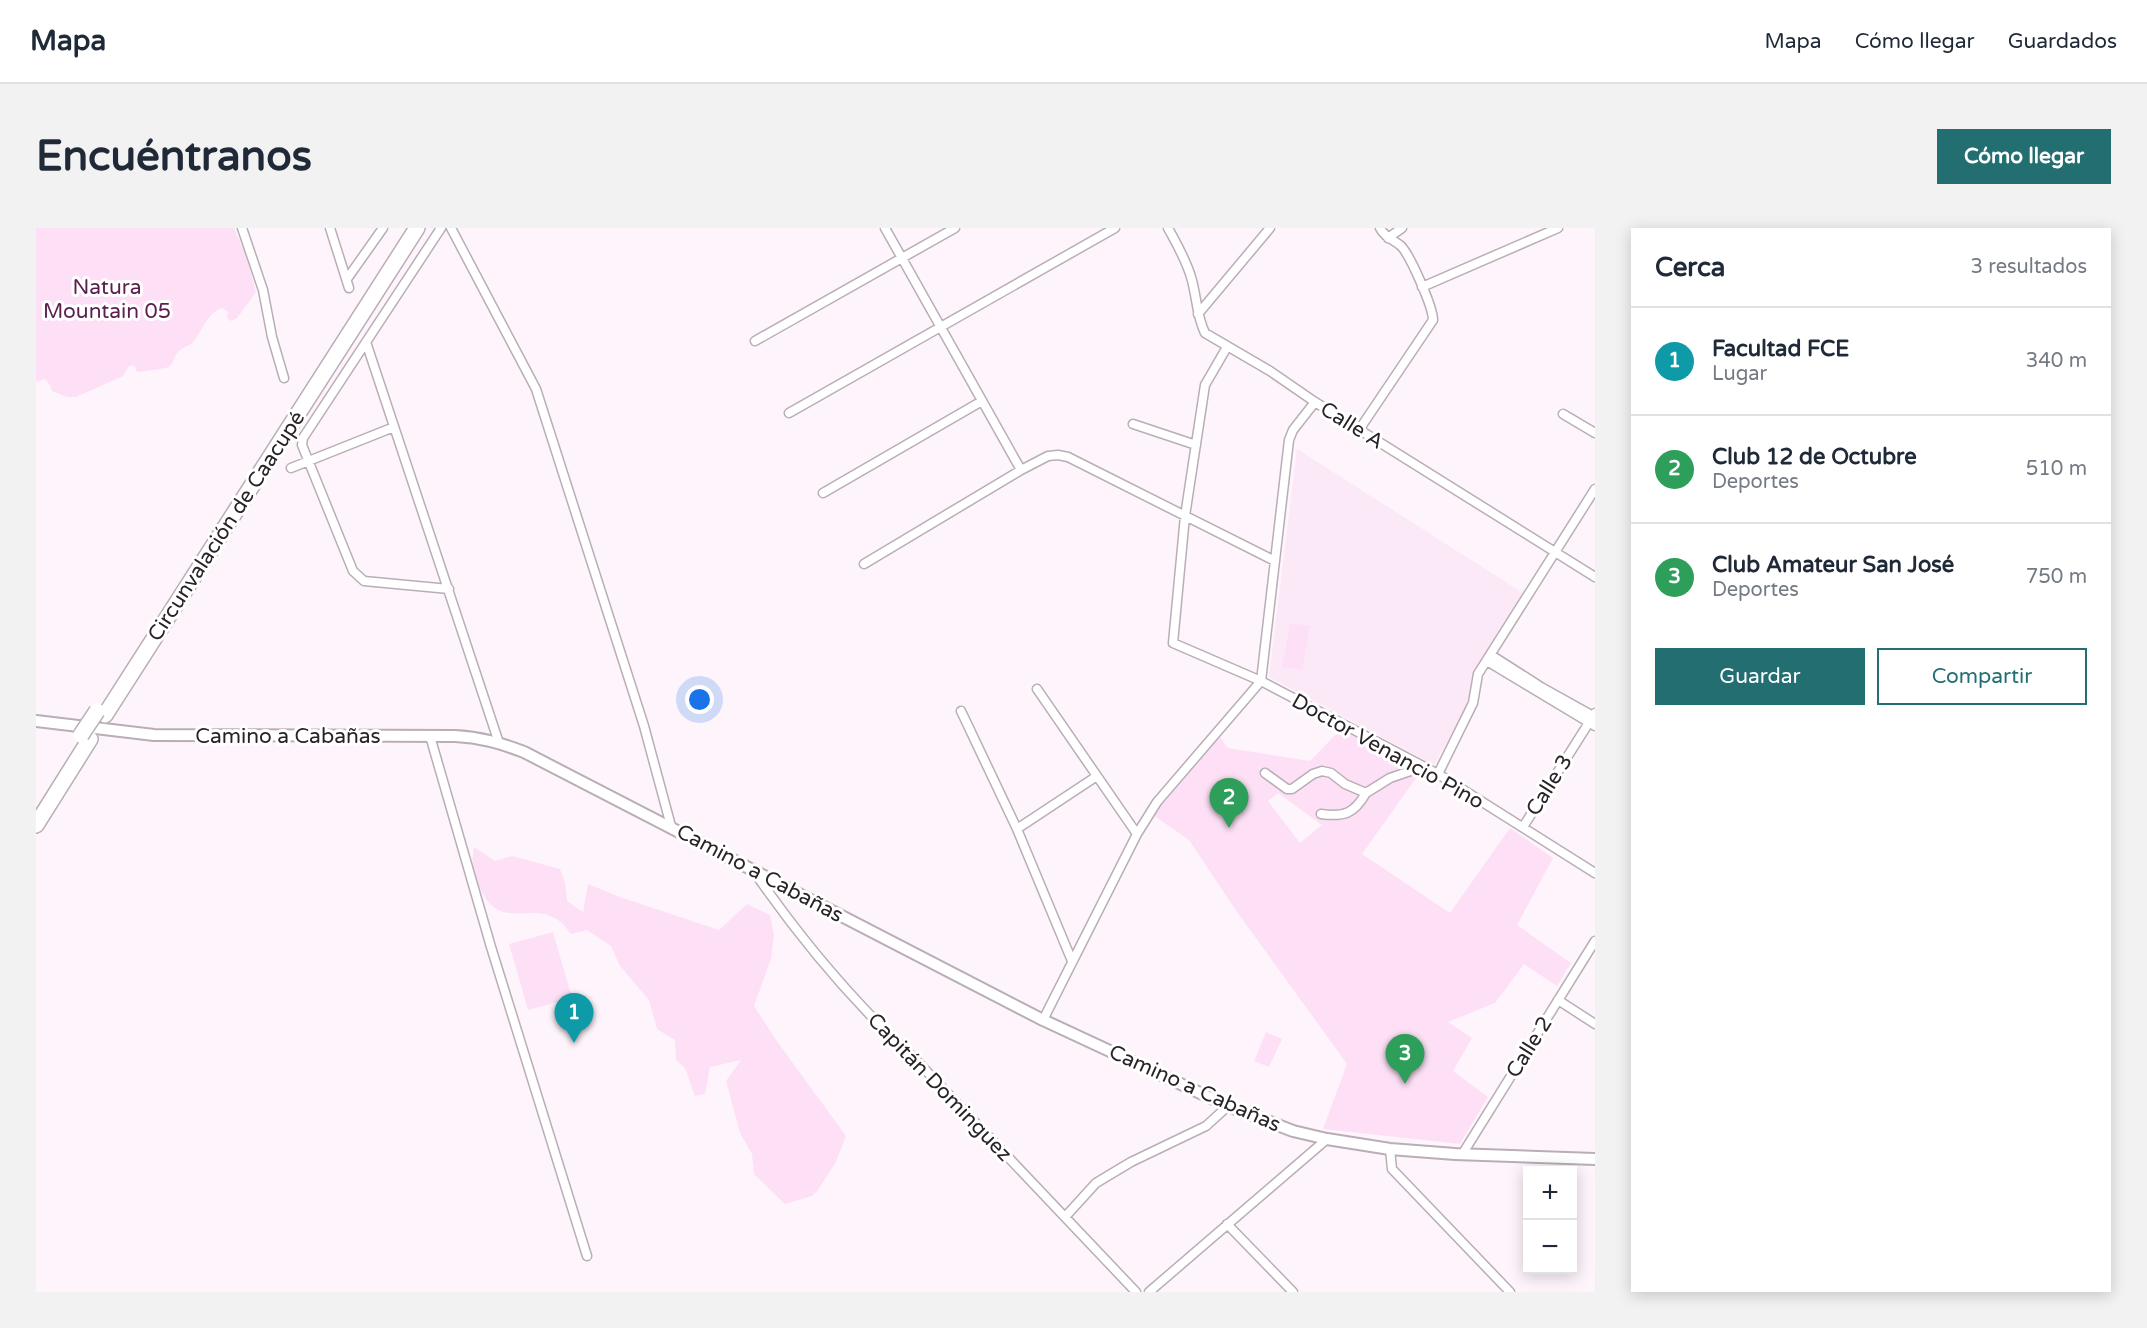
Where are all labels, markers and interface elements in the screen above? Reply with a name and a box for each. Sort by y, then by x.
text: Mapa [30,24,106,58]
text: Mapa [1764,29,1822,54]
text: Cómo llegar [1855,29,1975,54]
text: Guardados [2008,29,2117,54]
button: Cómo llegar [1937,129,2111,184]
text: Encuéntranos [36,131,312,182]
text: Cerca [1655,252,1725,283]
text: 3 resultados [1971,255,2087,279]
park label: Natura Mountain 05 [43,275,171,324]
text: Facultad FCE [1712,336,1849,362]
text: 1 [1668,349,1681,373]
text: 340 m [2026,349,2087,373]
text: Lugar [1712,362,1767,386]
street label: Calle A [1315,396,1388,455]
street label: Circunvalación de Caacupé [143,406,310,646]
text: Club 12 de Octubre [1712,444,1917,470]
text: 2 [1668,457,1681,481]
text: 510 m [2026,457,2087,481]
text: Deportes [1712,470,1799,494]
text: Club Amateur San José [1712,552,1954,578]
text: 3 [1668,565,1681,589]
text: 750 m [2026,565,2087,589]
text: Deportes [1712,578,1799,602]
button: Guardar [1655,648,1865,705]
button: Compartir [1877,648,2087,705]
your location [685,685,714,714]
street label: Doctor Venancio Pino [1287,688,1488,815]
street label: Camino a Cabañas [195,724,381,749]
street label: Calle 3 [1521,750,1578,820]
pin: 2 [1210,778,1248,828]
street label: Camino a Cabañas [672,819,847,928]
pin: 1 [554,994,594,1043]
street label: Capitán Dominguez [862,1008,1017,1167]
street label: Calle 2 [1501,1012,1558,1082]
pin: 3 [1386,1034,1424,1084]
street label: Camino a Cabañas [1105,1039,1285,1138]
map controls [1523,1166,1577,1274]
button: + [1523,1166,1577,1220]
button: − [1523,1220,1577,1274]

